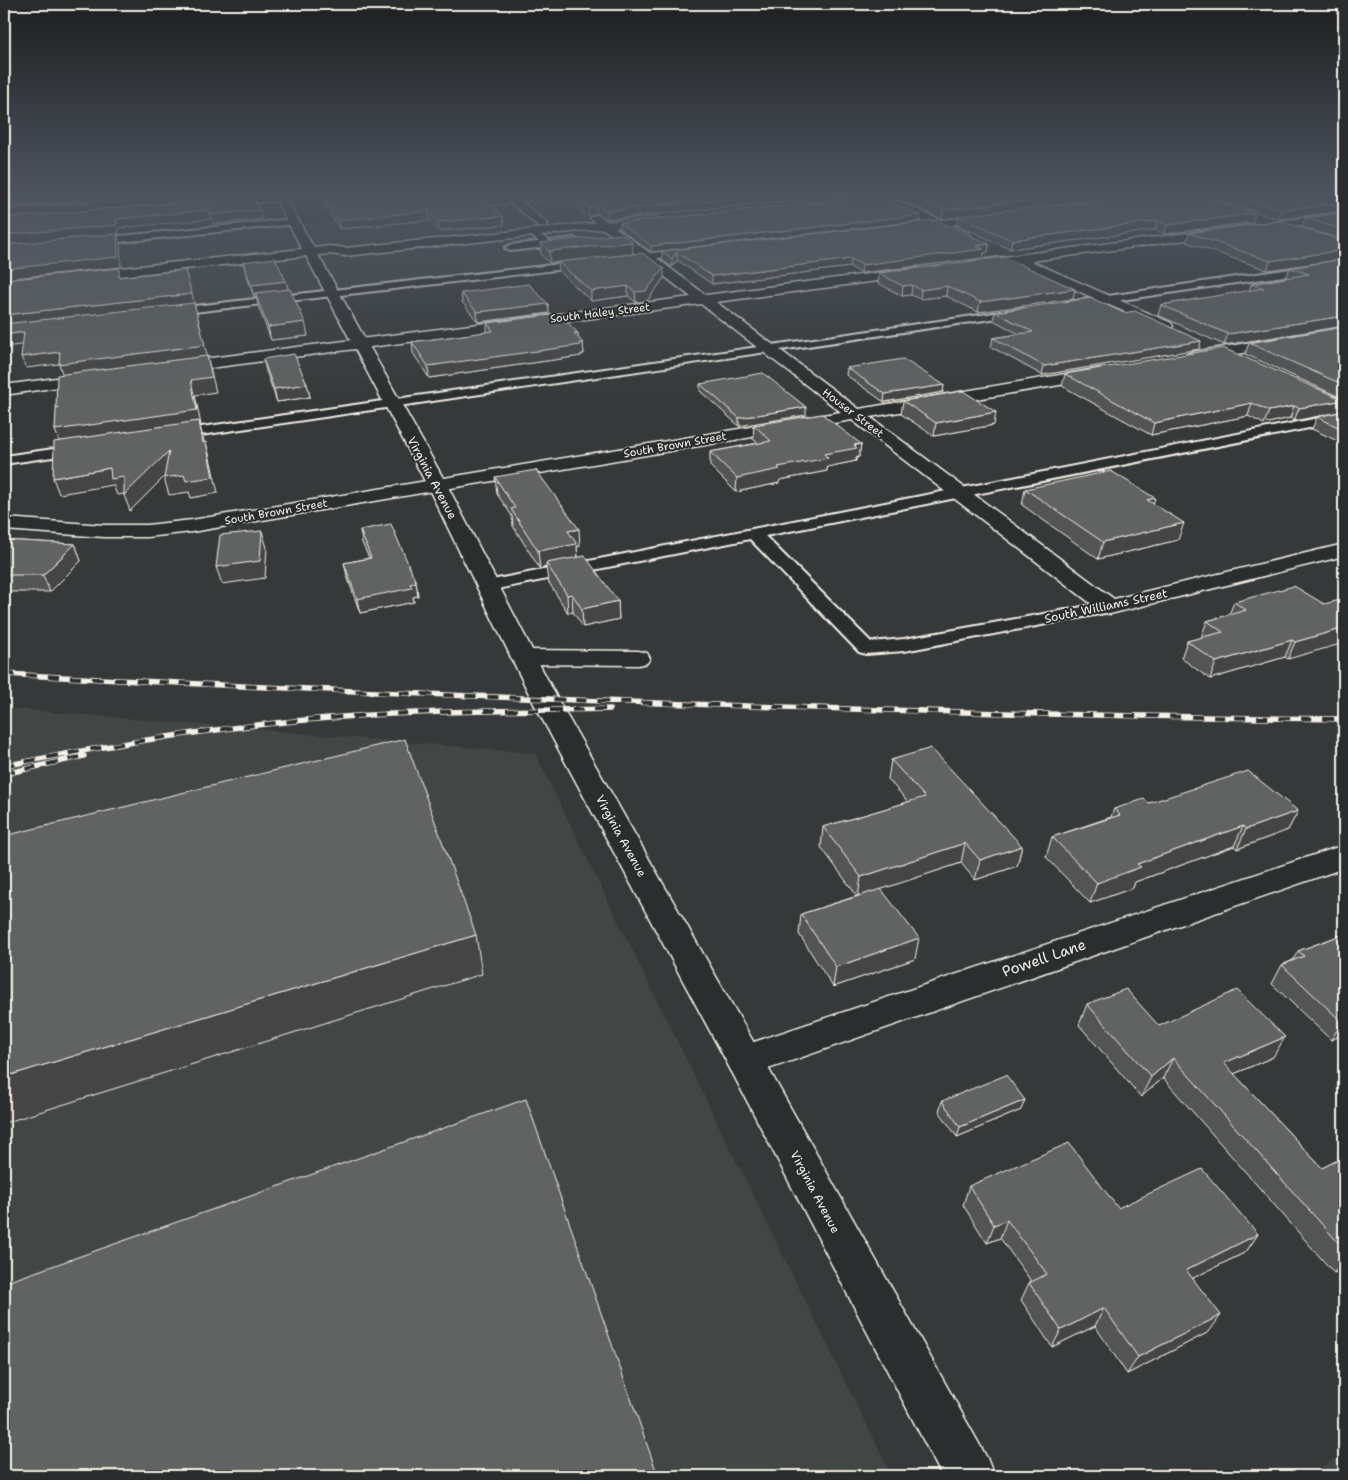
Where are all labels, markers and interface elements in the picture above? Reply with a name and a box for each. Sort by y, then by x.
street label: South Haley Street [549,299,651,327]
street label: Houser Street [819,385,887,441]
street label: South Brown Street [622,429,728,461]
street label: Virginia Avenue [404,434,461,522]
street label: South Brown Street [223,496,329,528]
street label: South Williams Street [1043,585,1169,627]
street label: Virginia Avenue [592,792,650,880]
street label: Powell Lane [999,934,1089,982]
street label: Virginia Avenue [787,1148,844,1236]

